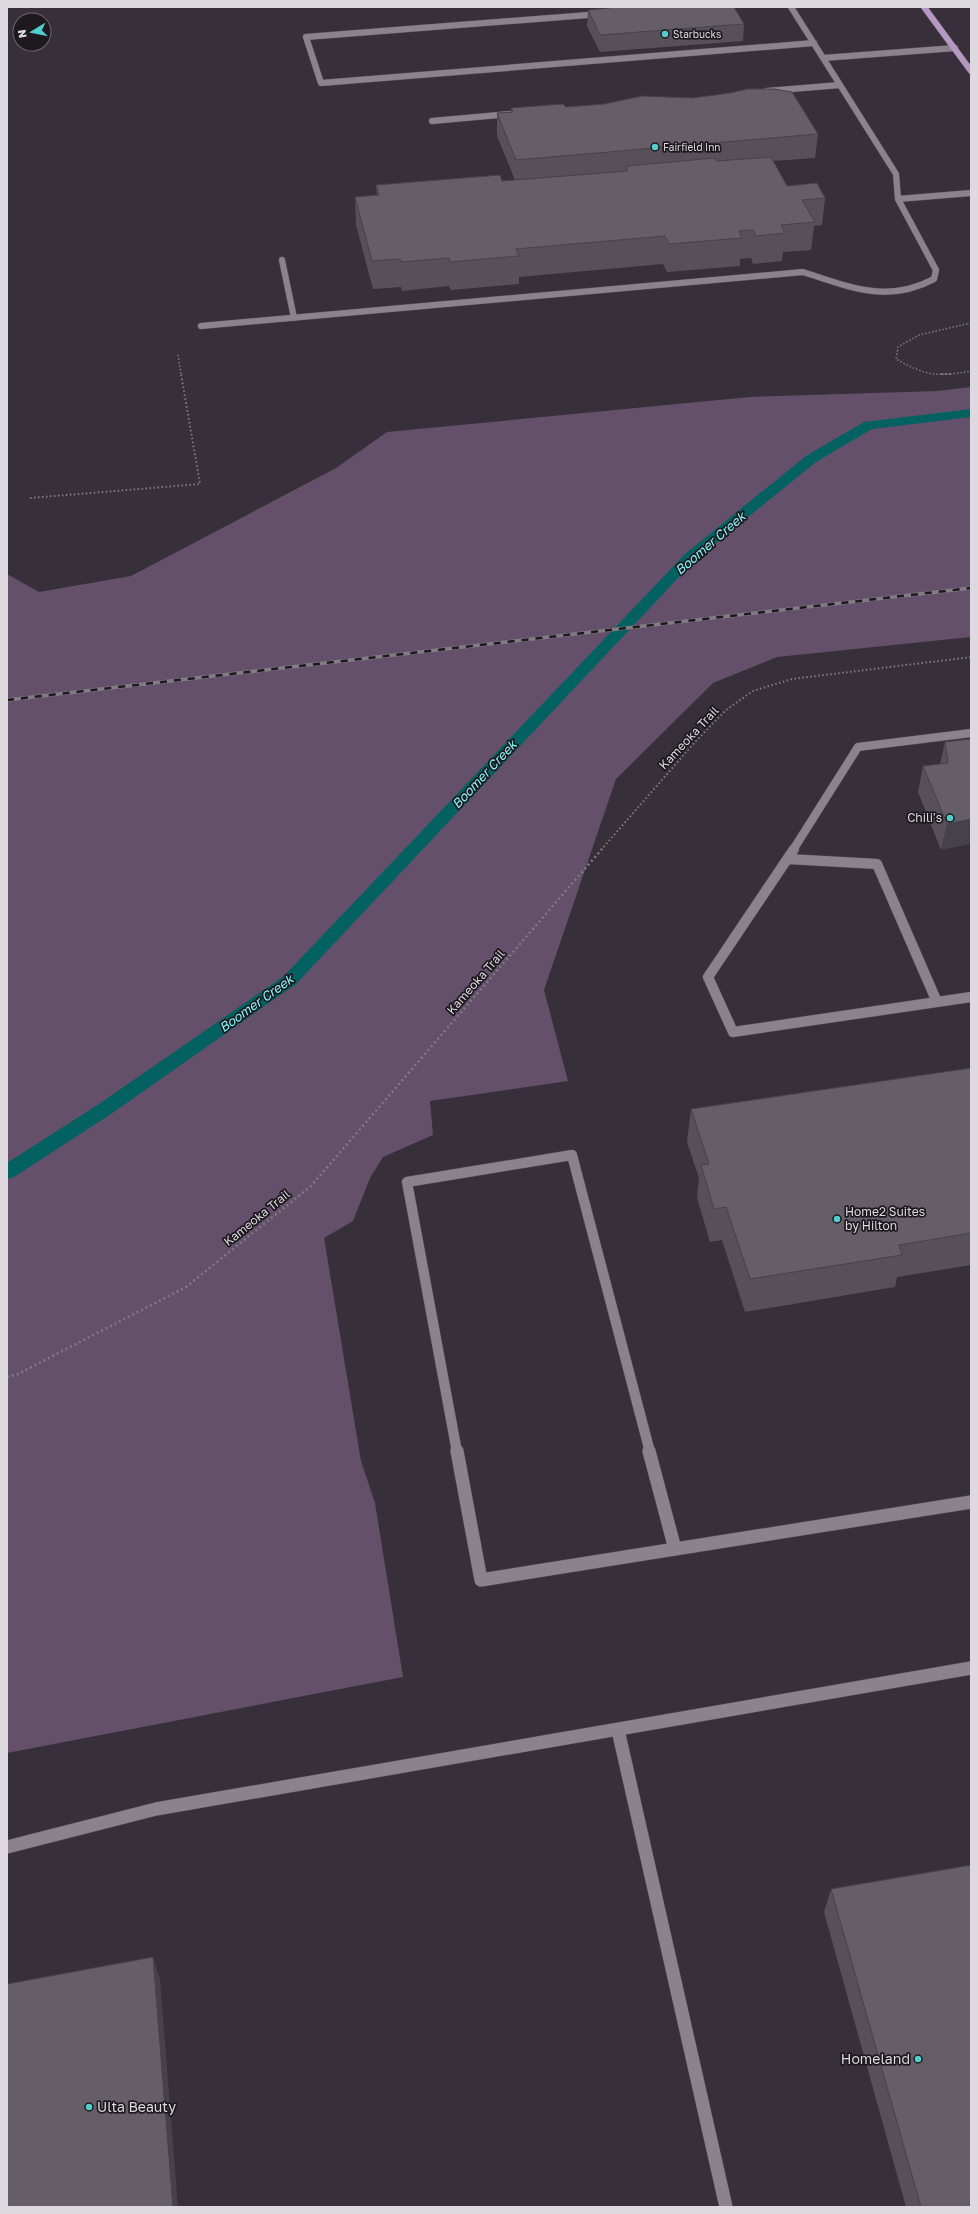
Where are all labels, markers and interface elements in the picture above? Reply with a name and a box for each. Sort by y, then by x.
north arrow [12,12,52,52]
place label: Starbucks [673,28,721,40]
text: N [15,29,29,39]
marker: Starbucks [660,29,670,39]
place label: Fairfield Inn [663,141,721,153]
marker: Fairfield Inn [650,142,660,152]
water label: Boomer Creek [672,507,750,578]
street label: Kameoka Trail [656,703,722,772]
water label: Boomer Creek [448,735,521,812]
place label: Chili's [907,810,942,825]
marker: Chili's [945,813,955,823]
street label: Kameoka Trail [443,946,508,1017]
water label: Boomer Creek [216,970,298,1035]
street label: Kameoka Trail [221,1186,293,1249]
place label: Home2 Suites by Hilton [845,1204,925,1233]
marker: Home2 Suites by Hilton [832,1214,842,1224]
place label: Homeland [841,2050,910,2067]
marker: Homeland [913,2054,923,2064]
place label: Ulta Beauty [97,2098,176,2115]
marker: Ulta Beauty [84,2102,94,2112]

